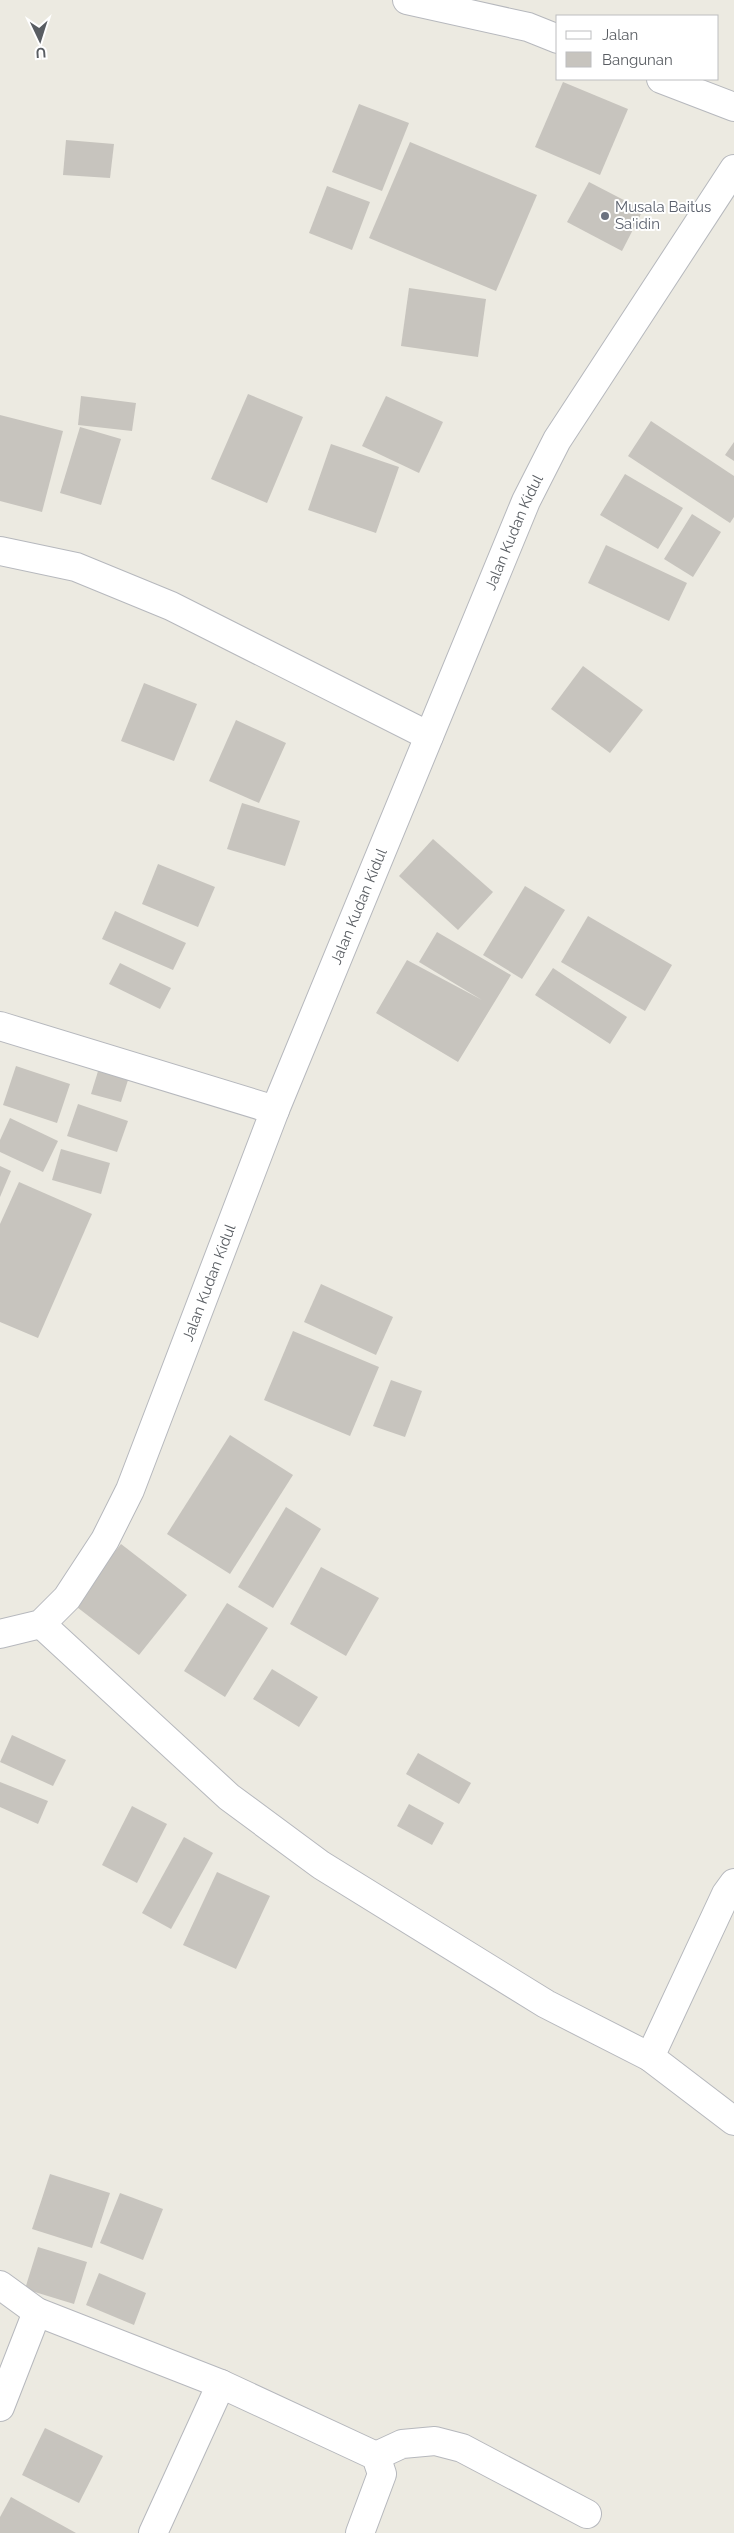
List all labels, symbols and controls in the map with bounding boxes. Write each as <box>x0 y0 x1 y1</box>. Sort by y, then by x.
north arrow <box>15 15 65 65</box>
legend <box>556 15 719 80</box>
text: Jalan <box>602 26 638 44</box>
text: U <box>35 45 47 61</box>
text: Bangunan <box>602 51 673 69</box>
place label: Musala Baitus Sa'idin <box>615 198 711 233</box>
marker: Musala Baitus Sa'idin <box>599 210 611 222</box>
street label: Jalan Kudan Kidul <box>481 471 547 593</box>
street label: Jalan Kudan Kidul <box>327 845 391 967</box>
street label: Jalan Kudan Kidul <box>179 1221 240 1344</box>

